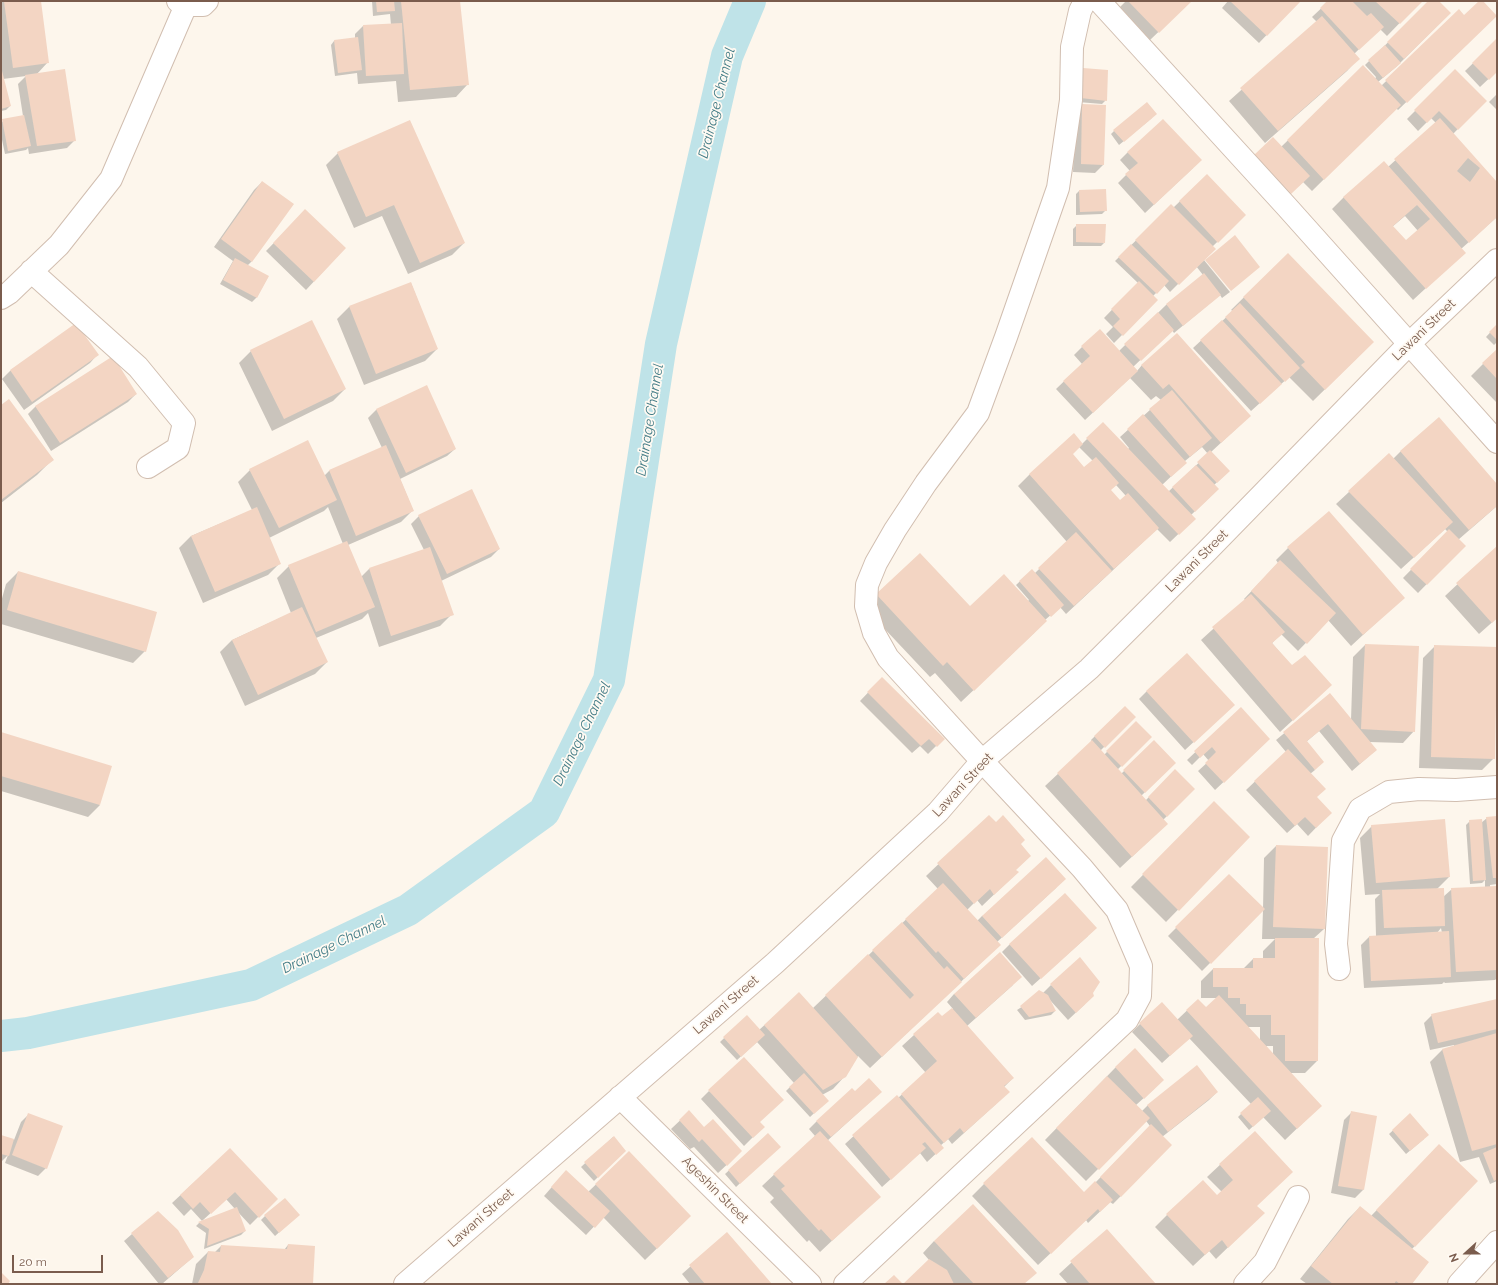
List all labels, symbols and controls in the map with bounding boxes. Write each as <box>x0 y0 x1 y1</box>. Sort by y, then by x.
water label: Drainage Channel <box>695 46 739 160</box>
street label: Lawani Street <box>1389 296 1459 364</box>
water label: Drainage Channel <box>633 363 667 477</box>
street label: Lawani Street <box>1163 527 1231 595</box>
water label: Drainage Channel <box>550 679 614 789</box>
street label: Lawani Street <box>929 750 997 820</box>
water label: Drainage Channel <box>279 913 389 977</box>
street label: Lawani Street <box>690 972 762 1038</box>
street label: Ageshin Street <box>678 1153 752 1227</box>
street label: Lawani Street <box>445 1185 517 1251</box>
north arrow <box>1446 1233 1486 1273</box>
scale bar <box>14 1247 105 1273</box>
text: N <box>1447 1251 1462 1264</box>
text: 20 m <box>19 1255 47 1269</box>

